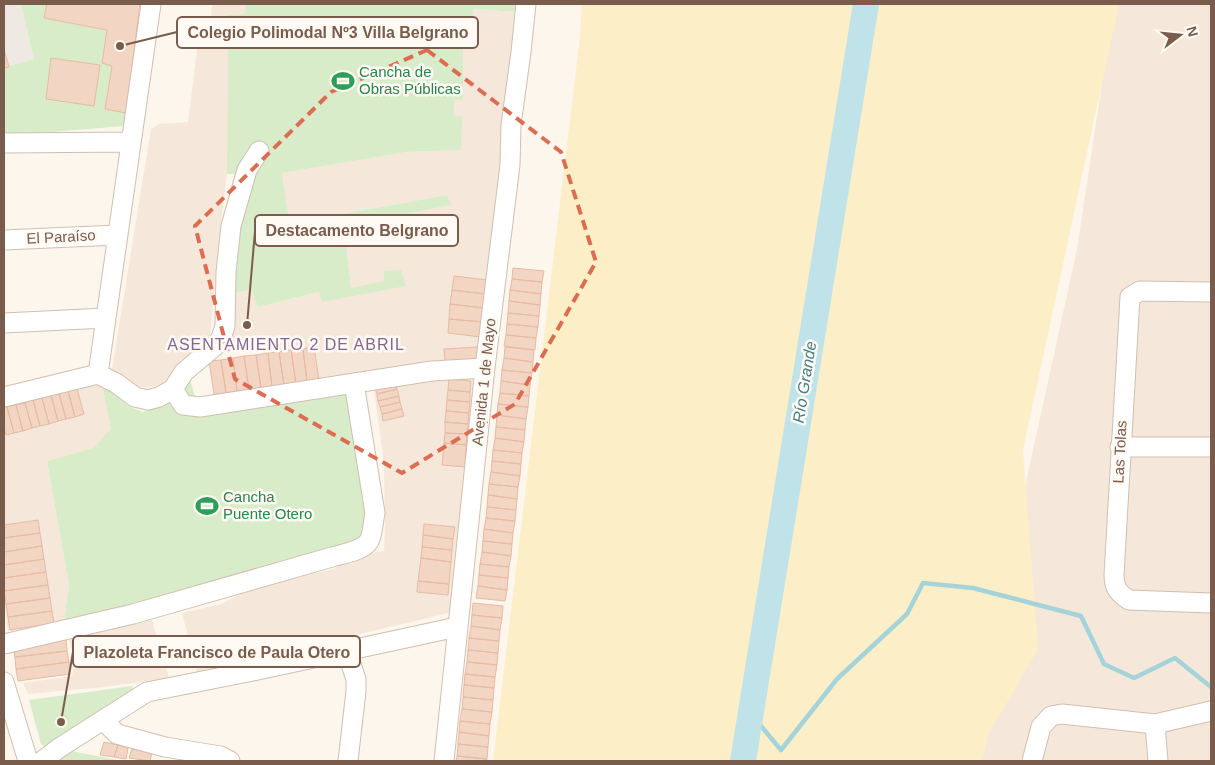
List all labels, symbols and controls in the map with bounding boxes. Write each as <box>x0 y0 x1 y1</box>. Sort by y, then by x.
north arrow <box>1155 10 1205 60</box>
callout: Colegio Polimodal Nº3 Villa Belgrano <box>177 17 478 48</box>
text: Colegio Polimodal Nº3 Villa Belgrano <box>187 24 469 41</box>
text: N <box>1183 24 1202 38</box>
place label: Cancha de Obras Públicas <box>359 63 461 97</box>
sports icon: Cancha de Obras Públicas <box>330 68 356 94</box>
callout: Destacamento Belgrano <box>255 215 458 246</box>
text: Destacamento Belgrano <box>265 222 449 239</box>
street label: El Paraíso <box>26 226 96 247</box>
street label: Avenida 1 de Mayo <box>468 317 499 447</box>
district label: ASENTAMIENTO 2 DE ABRIL <box>167 336 405 353</box>
water label: Río Grande <box>790 340 819 424</box>
street label: Las Tolas <box>1109 420 1130 484</box>
place label: Cancha Puente Otero <box>223 488 312 522</box>
sports icon: Cancha Puente Otero <box>194 493 220 519</box>
callout: Plazoleta Francisco de Paula Otero <box>73 636 360 667</box>
text: Plazoleta Francisco de Paula Otero <box>84 644 351 661</box>

